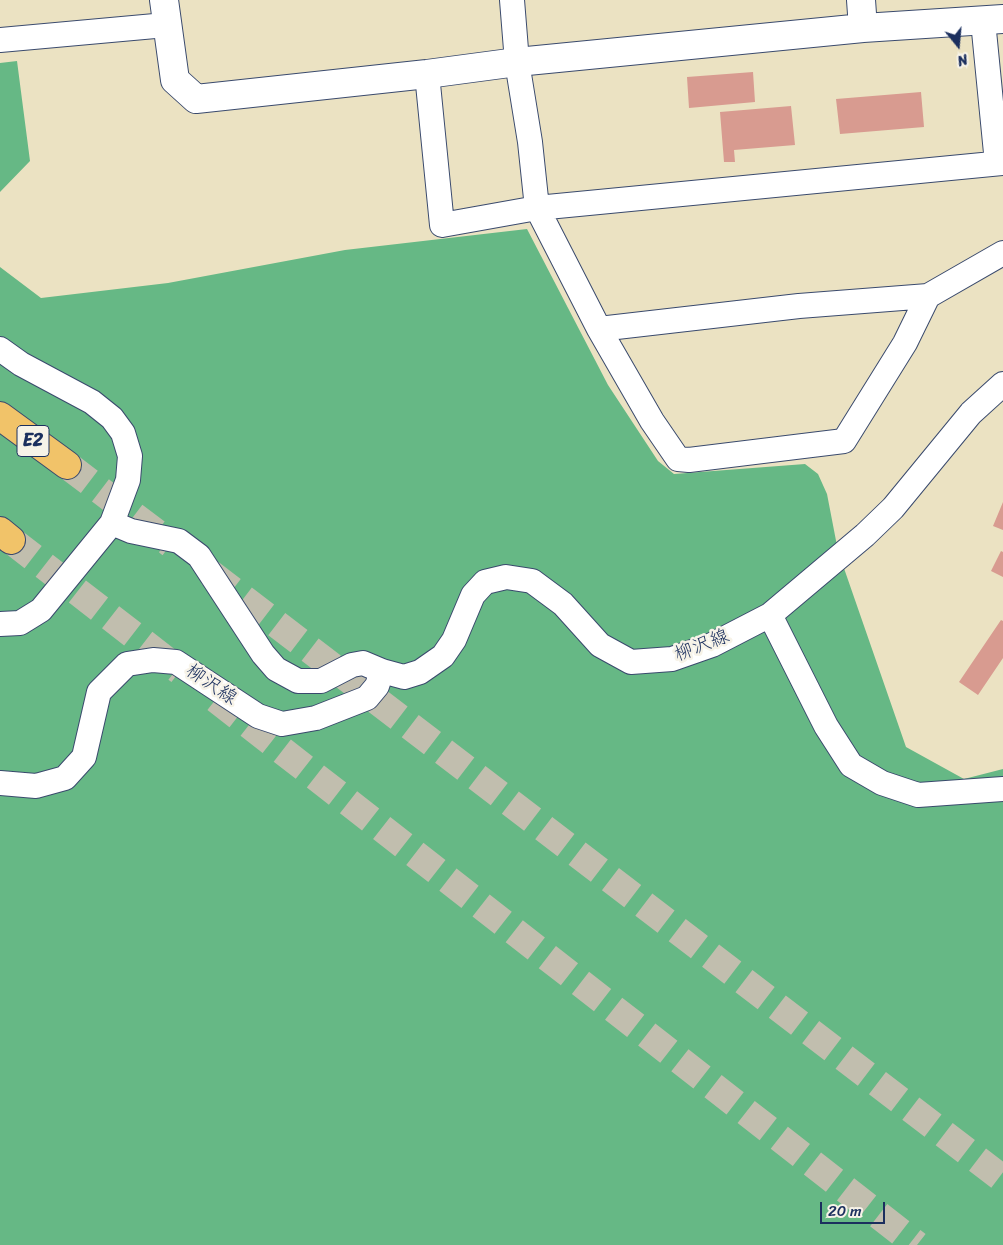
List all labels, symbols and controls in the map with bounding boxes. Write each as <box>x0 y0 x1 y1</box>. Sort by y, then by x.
north arrow <box>933 20 983 70</box>
text: N <box>954 46 971 73</box>
road number: E2 <box>17 426 49 456</box>
street label: 柳沢線 <box>671 625 733 667</box>
street label: 柳沢線 <box>181 660 241 710</box>
scale bar <box>823 1192 888 1224</box>
text: 20 m <box>828 1198 862 1224</box>

